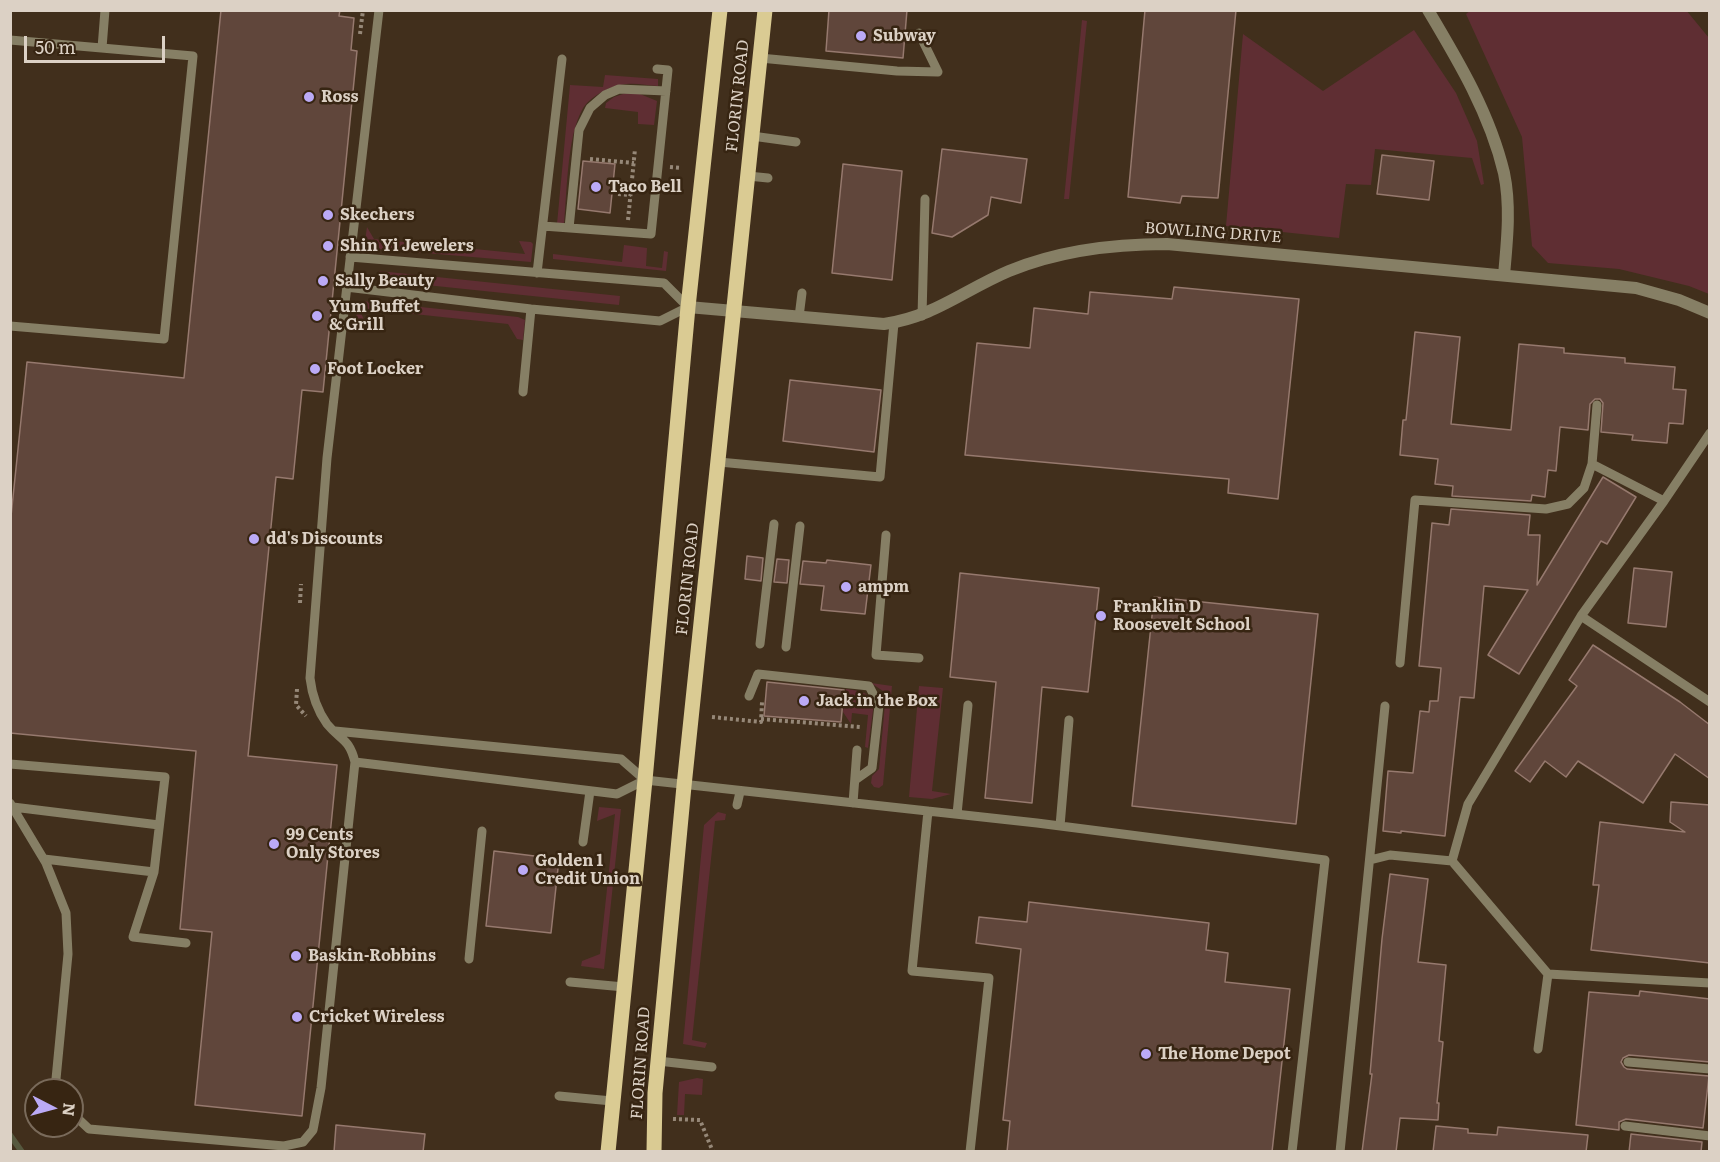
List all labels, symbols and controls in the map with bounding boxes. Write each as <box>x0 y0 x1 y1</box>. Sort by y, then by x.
scale bar <box>27 24 168 62</box>
place label: Subway <box>873 26 936 46</box>
marker: Subway <box>854 29 868 43</box>
text: 50 m <box>35 33 76 60</box>
street label: FLORIN ROAD <box>723 39 753 153</box>
place label: Ross <box>321 87 358 107</box>
marker: Ross <box>302 90 316 104</box>
place label: Taco Bell <box>608 177 682 197</box>
marker: Taco Bell <box>589 180 603 194</box>
place label: Skechers <box>340 205 415 225</box>
marker: Skechers <box>321 208 335 222</box>
street label: BOWLING DRIVE <box>1144 219 1282 247</box>
place label: Shin Yi Jewelers <box>340 236 474 256</box>
marker: Shin Yi Jewelers <box>321 239 335 253</box>
place label: Sally Beauty <box>335 271 434 291</box>
marker: Sally Beauty <box>316 274 330 288</box>
place label: Yum Buffet & Grill <box>329 297 420 335</box>
marker: Yum Buffet & Grill <box>310 309 324 323</box>
place label: Foot Locker <box>327 359 424 379</box>
marker: Foot Locker <box>308 362 322 376</box>
street label: FLORIN ROAD <box>673 522 703 636</box>
place label: dd's Discounts <box>266 529 383 549</box>
marker: dd's Discounts <box>247 532 261 546</box>
place label: ampm <box>858 577 909 597</box>
marker: ampm <box>839 580 853 594</box>
place label: Franklin D Roosevelt School <box>1113 597 1251 635</box>
marker: Franklin D Roosevelt School <box>1094 609 1108 623</box>
place label: Jack in the Box <box>816 691 937 711</box>
marker: Jack in the Box <box>797 694 811 708</box>
place label: 99 Cents Only Stores <box>286 825 380 863</box>
marker: 99 Cents Only Stores <box>267 837 281 851</box>
place label: Golden 1 Credit Union <box>535 851 640 889</box>
marker: Golden 1 Credit Union <box>516 863 530 877</box>
place label: Baskin-Robbins <box>308 946 436 966</box>
marker: Baskin-Robbins <box>289 949 303 963</box>
street label: FLORIN ROAD <box>627 1006 655 1120</box>
place label: Cricket Wireless <box>309 1007 444 1027</box>
marker: Cricket Wireless <box>290 1010 304 1024</box>
place label: The Home Depot <box>1158 1044 1291 1064</box>
marker: The Home Depot <box>1139 1047 1153 1061</box>
north arrow <box>24 1078 84 1138</box>
text: N <box>57 1102 83 1118</box>

